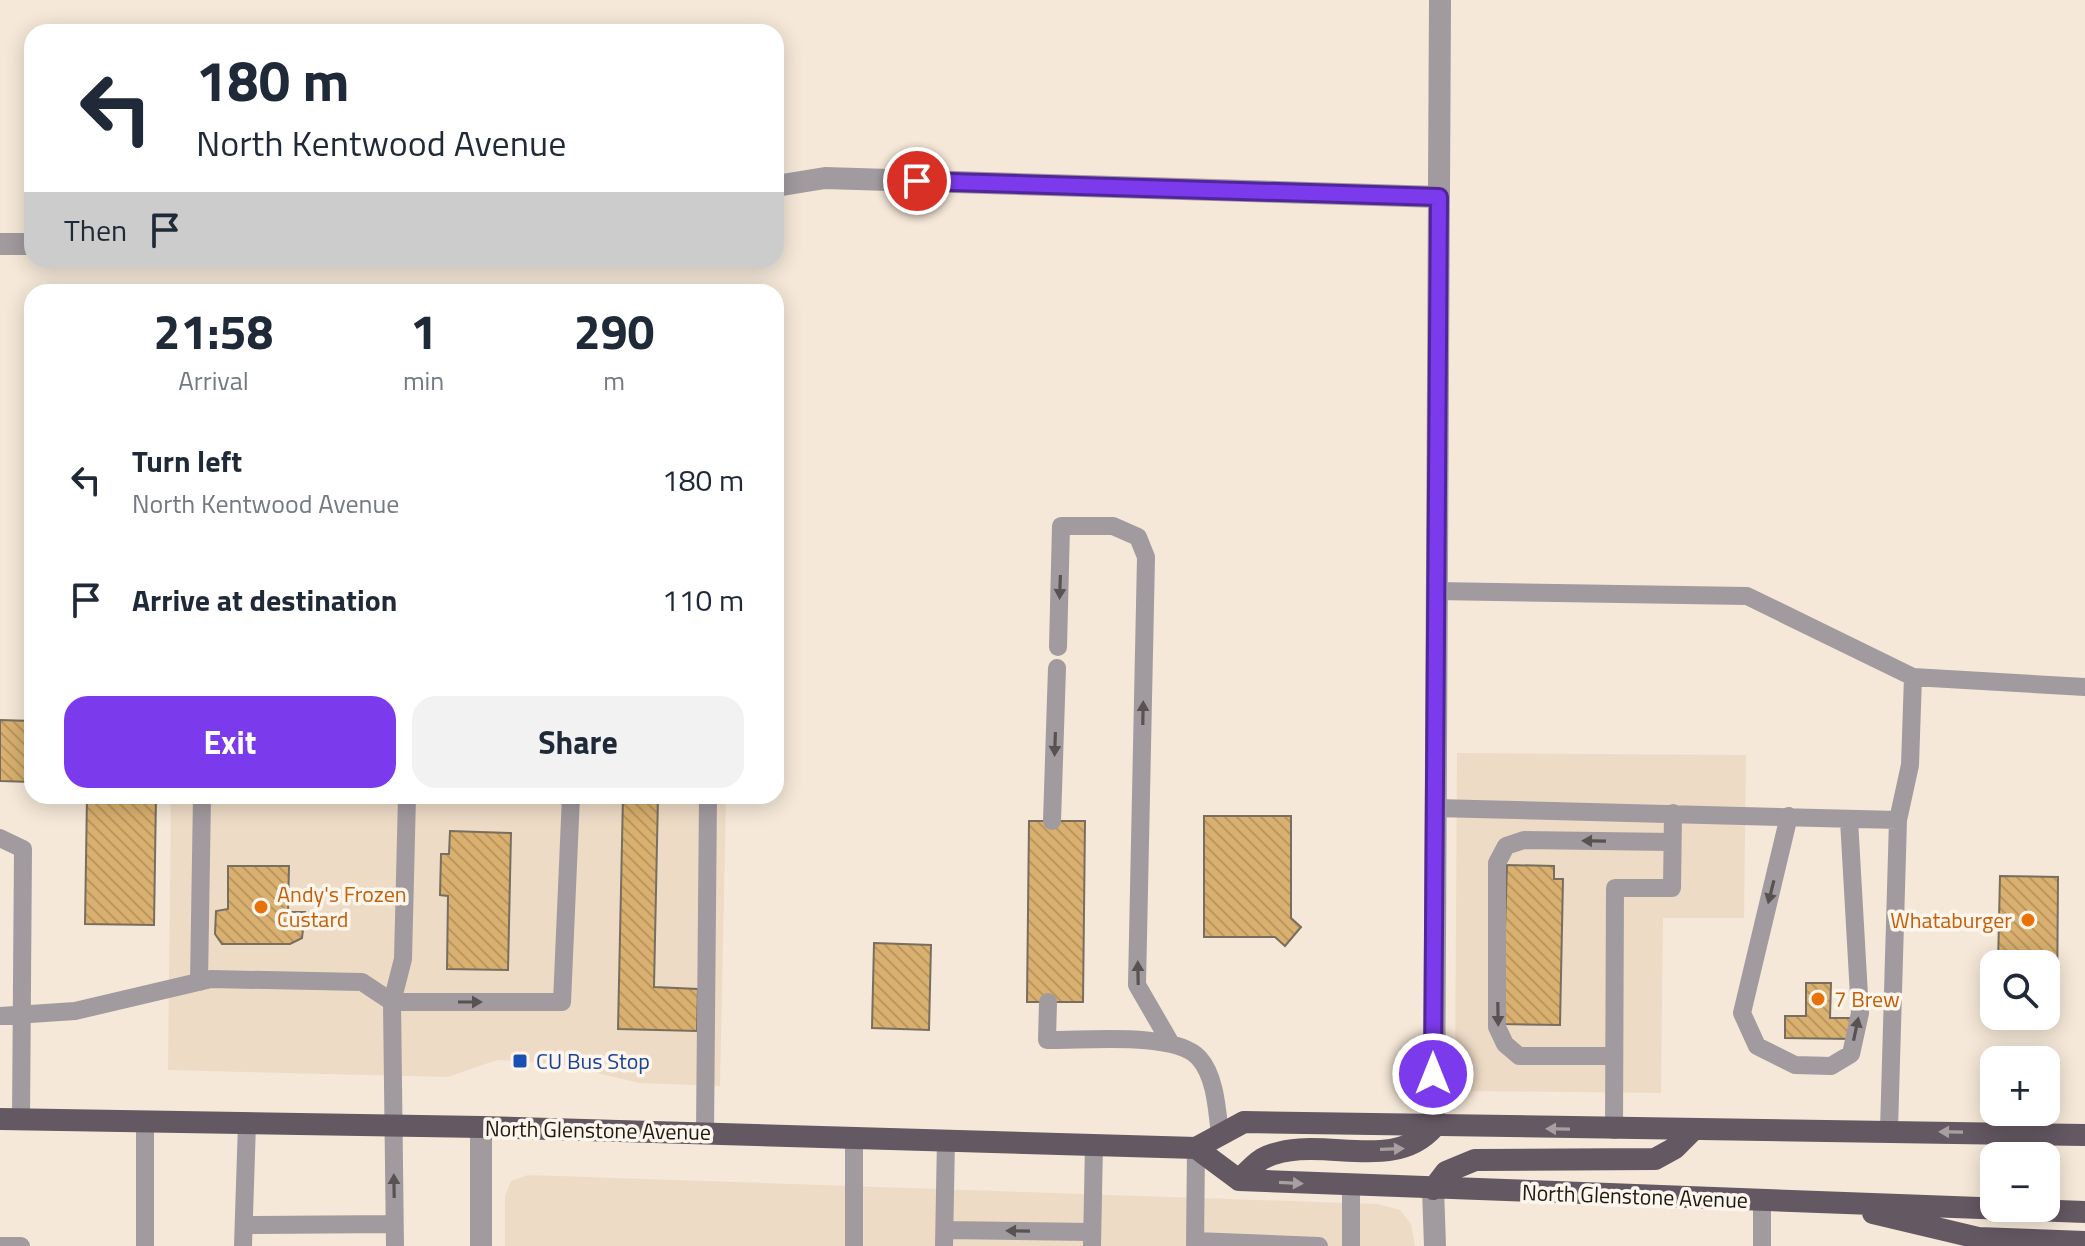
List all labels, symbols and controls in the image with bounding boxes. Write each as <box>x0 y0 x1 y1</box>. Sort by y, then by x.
text: 180 m <box>196 38 349 123</box>
icon: left <box>64 56 168 160</box>
text: North Kentwood Avenue <box>196 115 566 170</box>
pin <box>883 147 951 215</box>
icon: arrive <box>895 159 939 203</box>
text: Then <box>64 207 127 253</box>
icon: arrive <box>143 208 187 252</box>
text: 21:58 <box>154 295 273 368</box>
text: 1 <box>410 295 437 368</box>
text: 290 <box>574 295 654 368</box>
text: Arrival <box>178 361 249 400</box>
text: min <box>403 361 444 400</box>
text: m <box>603 361 625 400</box>
text: Turn left <box>132 438 242 484</box>
text: 180 m <box>662 457 744 503</box>
icon: left <box>64 458 108 502</box>
text: North Kentwood Avenue <box>132 484 399 523</box>
one-way arrow <box>1053 575 1066 600</box>
text: Arrive at destination <box>132 577 397 623</box>
text: 110 m <box>662 577 744 623</box>
icon: arrive <box>64 578 108 622</box>
button: Exit <box>64 696 396 788</box>
button: Share <box>412 696 744 788</box>
one-way arrow <box>1136 700 1149 725</box>
one-way arrow <box>1048 732 1061 757</box>
one-way arrow <box>1581 835 1606 847</box>
place label: Andy's Frozen Custard <box>277 877 407 936</box>
one-way arrow <box>1764 880 1777 905</box>
marker: Andy's Frozen Custard <box>252 898 270 916</box>
place label: Whataburger <box>1890 903 2012 937</box>
marker: Whataburger <box>2019 911 2037 929</box>
map controls <box>1980 950 2060 1222</box>
button: search <box>1980 950 2060 1030</box>
one-way arrow <box>1132 959 1144 985</box>
place label: 7 Brew <box>1834 982 1900 1016</box>
marker: 7 Brew <box>1809 990 1827 1008</box>
one-way arrow <box>458 996 483 1008</box>
one-way arrow <box>1491 1002 1504 1027</box>
one-way arrow <box>1851 1017 1863 1042</box>
position arrow <box>1391 1032 1475 1116</box>
place label: CU Bus Stop <box>536 1044 650 1078</box>
button: + <box>1980 1046 2060 1126</box>
marker: CU Bus Stop <box>511 1052 529 1070</box>
street label: North Glenstone Avenue <box>485 1111 711 1149</box>
one-way arrow <box>1545 1123 1570 1135</box>
one-way arrow <box>1938 1126 1963 1138</box>
button: − <box>1980 1142 2060 1222</box>
one-way arrow <box>1380 1143 1405 1156</box>
one-way arrow <box>388 1173 400 1198</box>
street label: North Glenstone Avenue <box>1521 1175 1749 1217</box>
one-way arrow <box>1279 1176 1305 1189</box>
one-way arrow <box>1005 1225 1030 1238</box>

